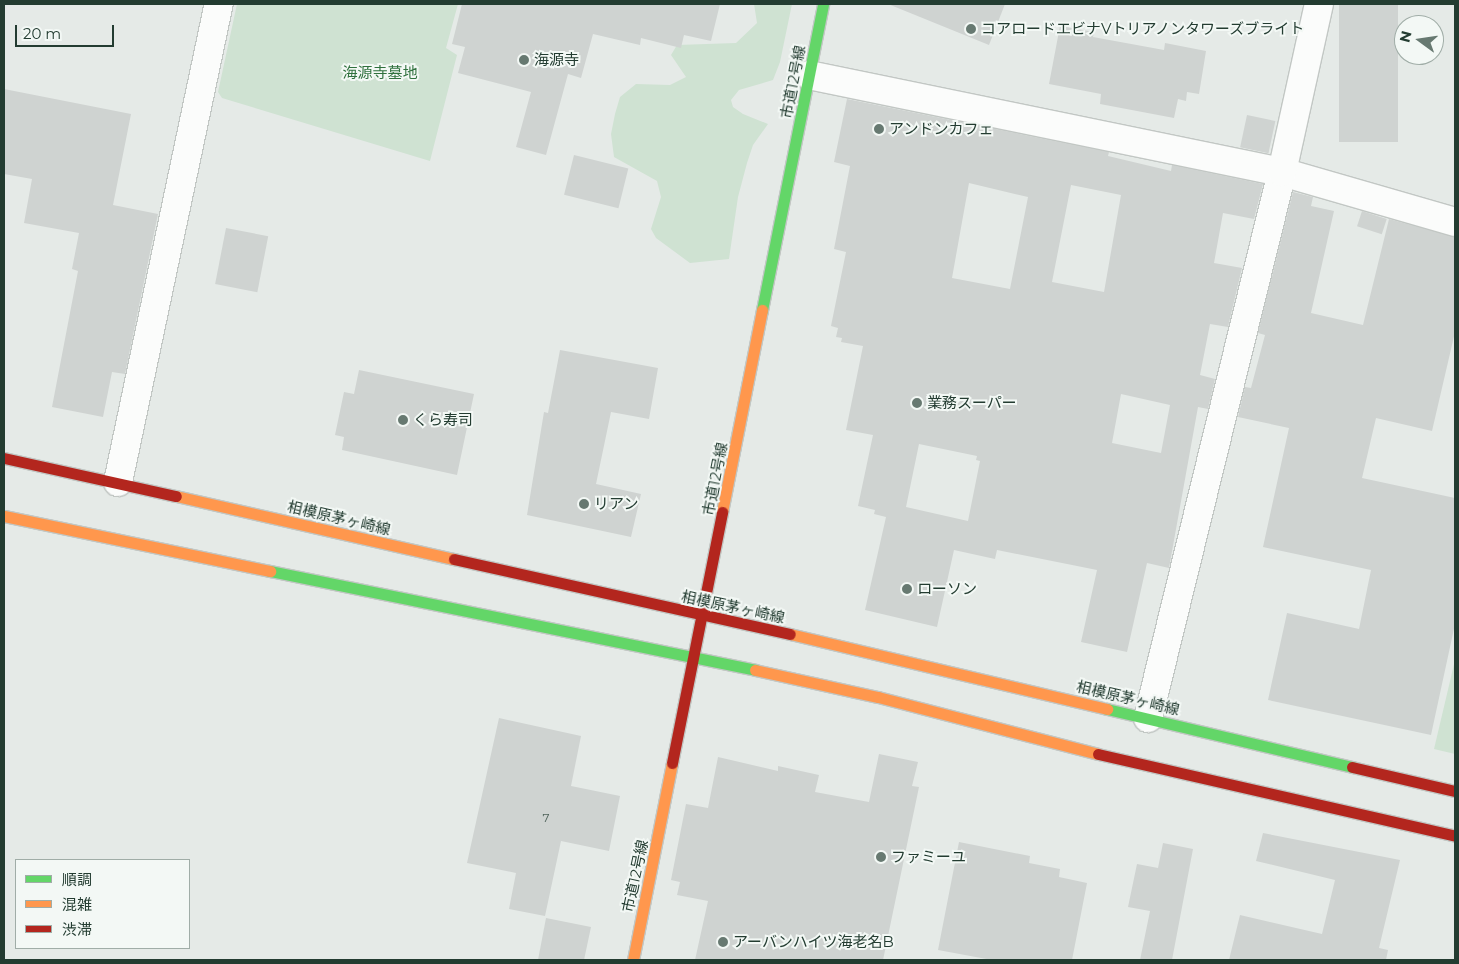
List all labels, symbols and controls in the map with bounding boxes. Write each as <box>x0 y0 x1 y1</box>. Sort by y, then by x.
scale bar <box>18 15 116 47</box>
north arrow <box>1394 15 1444 65</box>
place label: コアロードエビナVトリアノンタワーズブライト <box>981 20 1306 38</box>
marker: コアロードエビナVトリアノンタワーズブライト <box>965 23 977 35</box>
text: 20 m <box>23 24 61 43</box>
text: N <box>1395 29 1416 44</box>
street label: 市道12号線 <box>777 44 809 120</box>
place label: 海源寺 <box>534 51 579 69</box>
marker: 海源寺 <box>518 54 530 66</box>
park label: 海源寺墓地 <box>343 64 417 82</box>
place label: アンドンカフェ <box>889 120 994 138</box>
marker: アンドンカフェ <box>873 123 885 135</box>
place label: 業務スーパー <box>927 394 1017 412</box>
marker: 業務スーパー <box>911 397 923 409</box>
place label: くら寿司 <box>413 411 473 429</box>
marker: くら寿司 <box>397 414 409 426</box>
street label: 市道12号線 <box>699 441 731 517</box>
place label: リアン <box>594 495 639 513</box>
street label: 相模原茅ヶ崎線 <box>286 497 392 539</box>
marker: リアン <box>578 498 590 510</box>
place label: ローソン <box>917 580 977 598</box>
marker: ローソン <box>901 583 913 595</box>
street label: 相模原茅ヶ崎線 <box>680 587 786 627</box>
street label: 相模原茅ヶ崎線 <box>1075 677 1181 719</box>
house number: 7 <box>542 811 550 825</box>
street label: 市道12号線 <box>619 838 651 914</box>
place label: ファミーユ <box>891 848 966 866</box>
marker: ファミーユ <box>875 851 887 863</box>
legend <box>15 859 190 949</box>
text: 順調 <box>62 870 92 889</box>
text: 混雑 <box>62 895 92 914</box>
text: 渋滞 <box>62 920 92 939</box>
place label: アーバンハイツ海老名B <box>733 933 893 951</box>
marker: アーバンハイツ海老名B <box>717 936 729 948</box>

